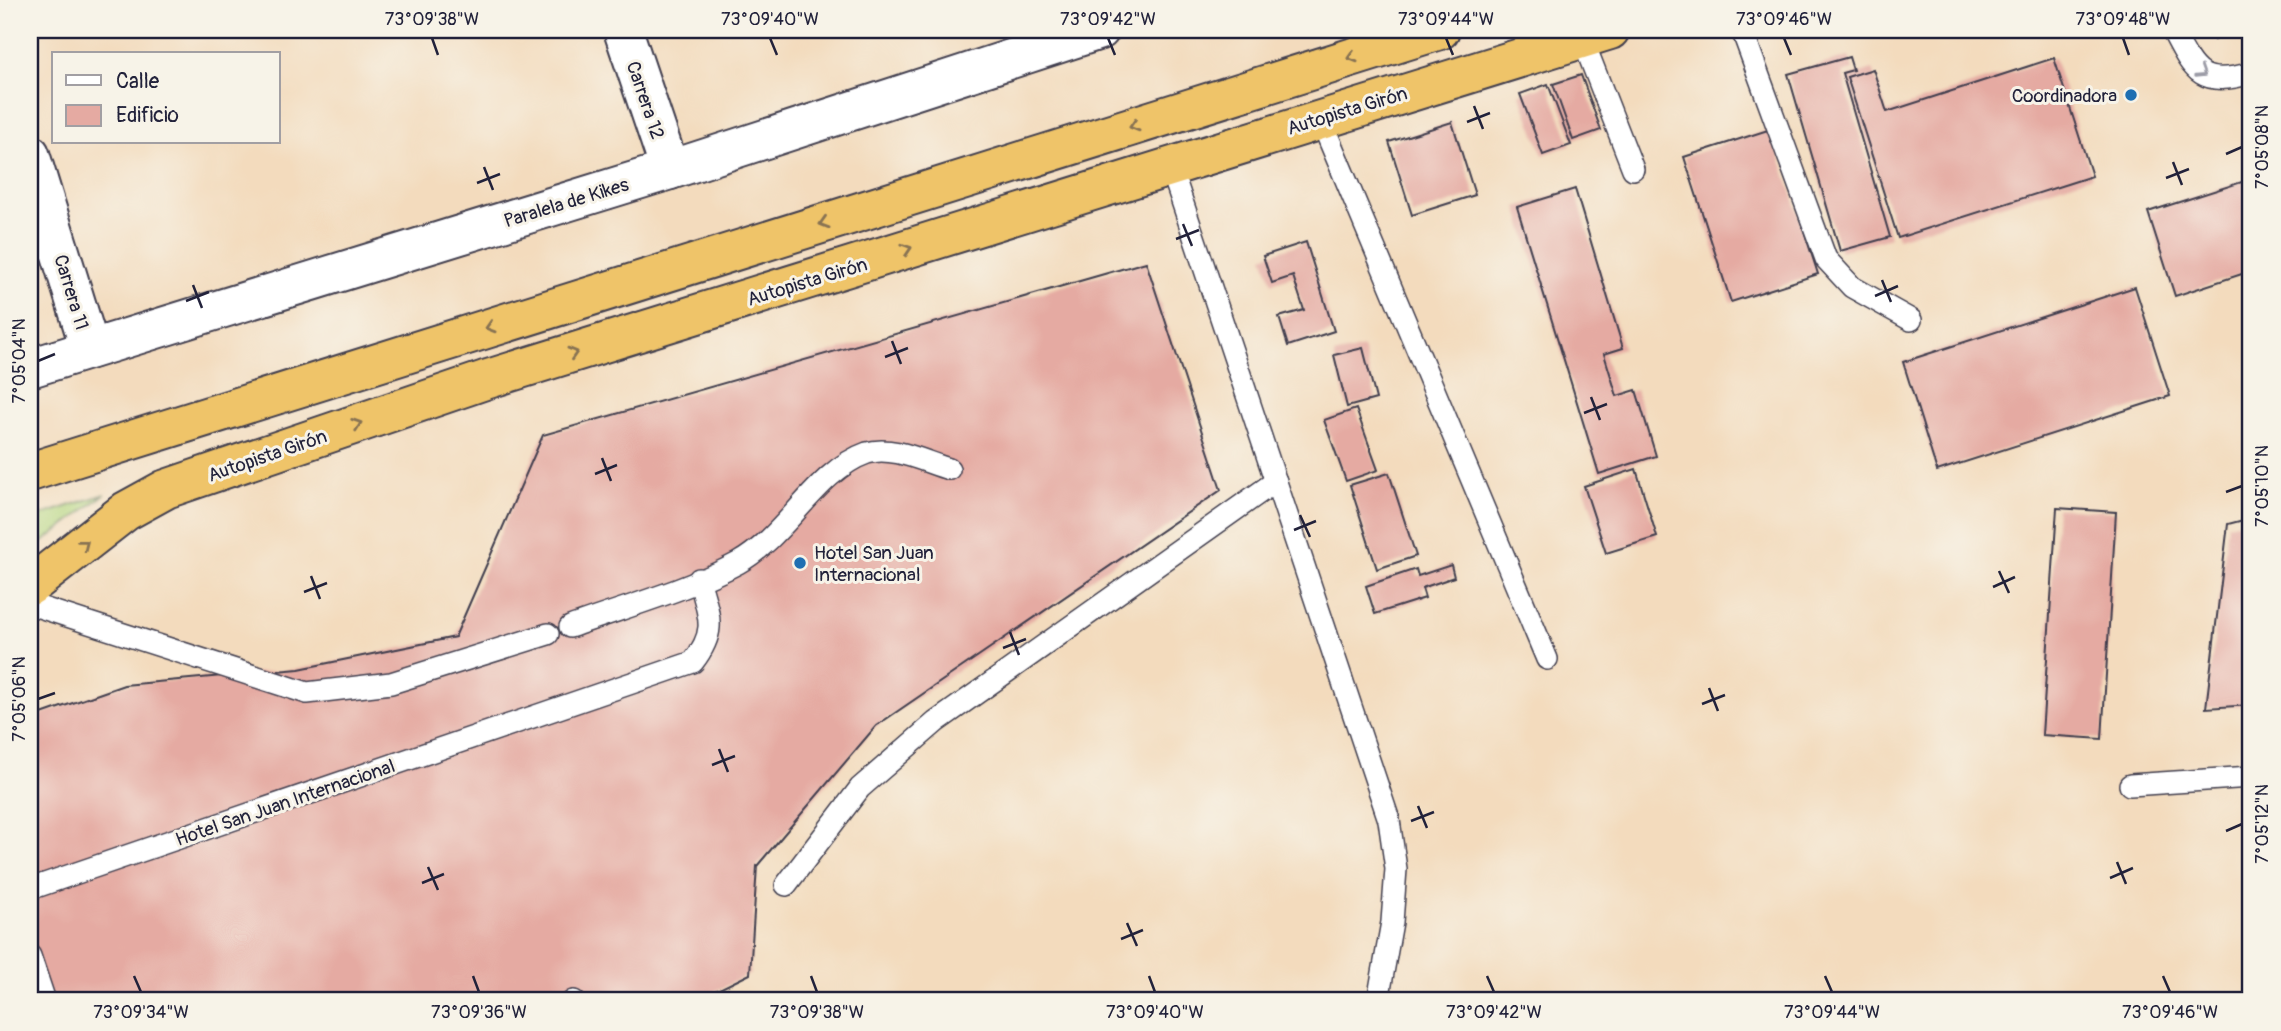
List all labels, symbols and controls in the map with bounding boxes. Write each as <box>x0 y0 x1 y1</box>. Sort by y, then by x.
text: 73°09'38"W <box>385 8 479 31</box>
text: 73°09'40"W <box>721 8 819 31</box>
text: 73°09'42"W <box>1060 8 1156 31</box>
text: 73°09'44"W <box>1398 8 1494 31</box>
text: 73°09'46"W <box>1736 8 1832 31</box>
text: 73°09'48"W <box>2076 8 2170 31</box>
one-way arrow <box>1346 49 1358 64</box>
legend <box>52 52 280 144</box>
street label: Carrera 12 <box>621 58 670 142</box>
one-way arrow <box>2193 64 2206 77</box>
text: Calle <box>116 68 160 95</box>
street label: Autopista Girón <box>1284 81 1410 141</box>
place label: Coordinadora <box>2012 84 2117 108</box>
marker: Coordinadora <box>2123 87 2139 103</box>
text: Edificio <box>116 102 179 129</box>
text: 7°05'08"N <box>2251 105 2274 189</box>
one-way arrow <box>1129 117 1141 132</box>
street label: Paralela de Kikes <box>501 172 632 233</box>
one-way arrow <box>818 215 831 229</box>
one-way arrow <box>900 243 913 257</box>
street label: Carrera 11 <box>48 252 94 333</box>
street label: Autopista Girón <box>744 252 870 312</box>
text: 7°05'04"N <box>8 318 31 404</box>
one-way arrow <box>484 319 496 334</box>
one-way arrow <box>567 347 579 362</box>
one-way arrow <box>350 418 362 432</box>
street label: Autopista Girón <box>205 424 330 488</box>
text: 7°05'10"N <box>2251 445 2274 527</box>
one-way arrow <box>76 540 88 553</box>
place label: Hotel San Juan Internacional <box>814 541 934 587</box>
marker: Hotel San Juan Internacional <box>792 555 808 571</box>
text: 7°05'06"N <box>8 656 31 742</box>
street label: Hotel San Juan Internacional <box>172 754 398 852</box>
text: 7°05'12"N <box>2251 784 2274 864</box>
text: 73°09'34"W <box>93 1001 189 1024</box>
text: 73°09'36"W <box>431 1001 527 1024</box>
text: 73°09'38"W <box>770 1001 864 1024</box>
text: 73°09'40"W <box>1106 1001 1204 1024</box>
text: 73°09'42"W <box>1446 1001 1542 1024</box>
text: 73°09'44"W <box>1784 1001 1880 1024</box>
text: 73°09'46"W <box>2122 1001 2218 1024</box>

